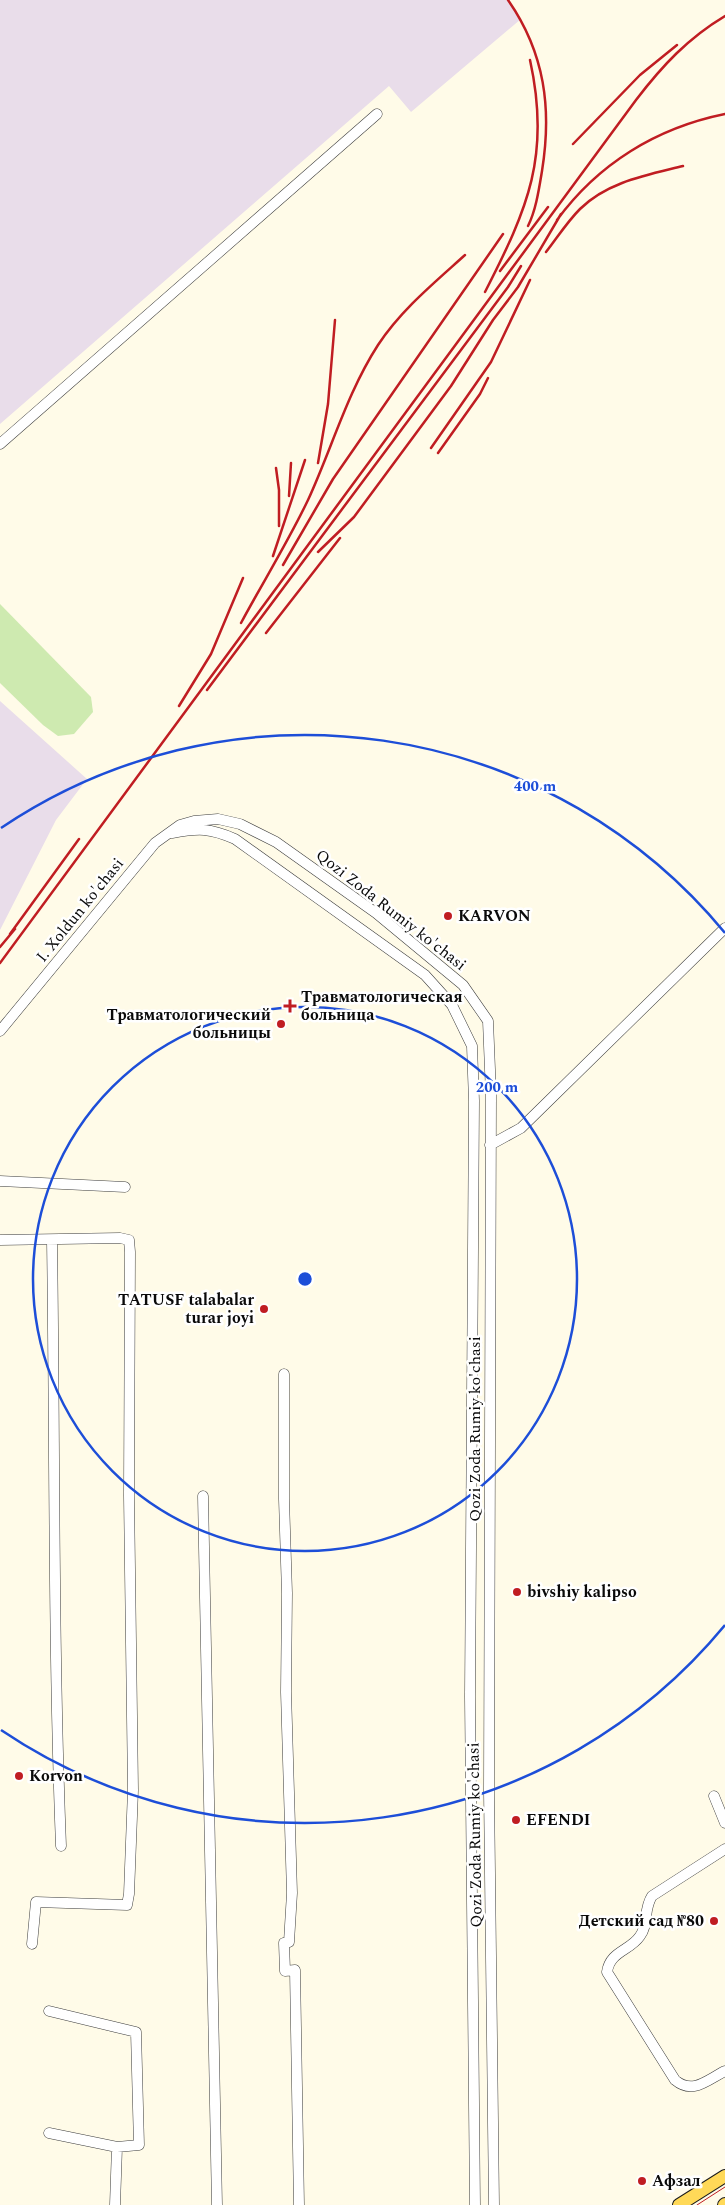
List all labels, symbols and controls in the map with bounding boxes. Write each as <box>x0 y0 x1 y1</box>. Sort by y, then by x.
text: 400 m <box>514 775 557 798</box>
street label: Qozi Zoda Rumiy ko'chasi <box>311 843 471 977</box>
street label: I. Xoldun ko'chasi <box>30 853 130 967</box>
place label: KARVON <box>458 904 531 928</box>
marker: KARVON <box>442 910 454 922</box>
place label: Травматологическая больница <box>301 985 463 1027</box>
marker: Травматологическая больница <box>283 999 297 1013</box>
place label: Травматологический больницы <box>106 1003 271 1045</box>
marker: Травматологический больницы <box>275 1018 287 1030</box>
text: 200 m <box>476 1076 519 1099</box>
centre of rings <box>296 1270 314 1288</box>
place label: TATUSF talabalar turar joyi <box>118 1288 254 1330</box>
marker: TATUSF talabalar turar joyi <box>258 1303 270 1315</box>
street label: Qozi Zoda Rumiy ko'chasi <box>463 1336 487 1522</box>
place label: bivshiy kalipso <box>527 1580 637 1604</box>
marker: bivshiy kalipso <box>511 1586 523 1598</box>
street label: Qozi Zoda Rumiy ko'chasi <box>461 1742 489 1928</box>
place label: Korvon <box>29 1764 83 1788</box>
marker: Korvon <box>13 1770 25 1782</box>
place label: EFENDI <box>526 1808 590 1832</box>
marker: EFENDI <box>510 1814 522 1826</box>
place label: Детский сад №80 <box>579 1909 704 1933</box>
marker: Детский сад №80 <box>708 1915 720 1927</box>
place label: Афзал <box>652 2169 701 2193</box>
marker: Афзал <box>636 2175 648 2187</box>

